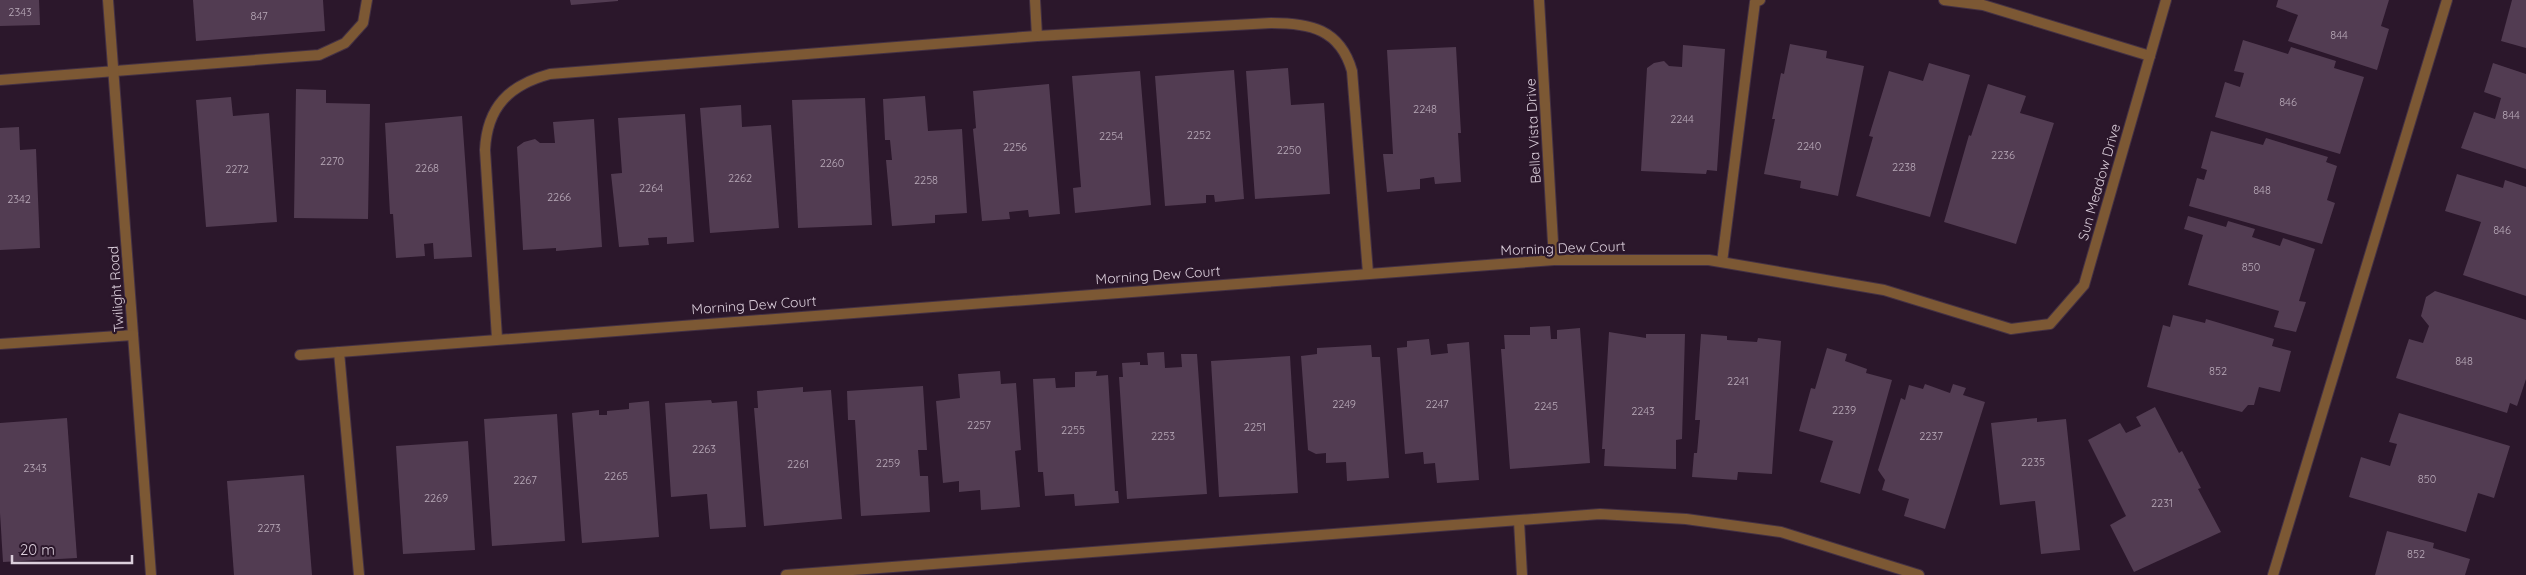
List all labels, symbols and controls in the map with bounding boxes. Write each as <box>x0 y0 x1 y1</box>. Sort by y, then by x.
house number: 2343 <box>8 5 32 19</box>
house number: 847 <box>250 9 268 23</box>
house number: 844 <box>2330 28 2348 42</box>
street label: Bella Vista Drive <box>1521 78 1545 184</box>
house number: 846 <box>2279 95 2297 109</box>
house number: 2248 <box>1413 102 1437 116</box>
house number: 844 <box>2502 108 2520 122</box>
house number: 2244 <box>1670 112 1694 126</box>
street label: Sun Meadow Drive <box>2074 121 2124 243</box>
house number: 2252 <box>1187 128 1211 142</box>
house number: 2254 <box>1099 129 1123 143</box>
house number: 2240 <box>1797 139 1821 153</box>
house number: 2256 <box>1003 140 1027 154</box>
house number: 2250 <box>1277 143 1301 157</box>
house number: 2236 <box>1991 148 2015 162</box>
house number: 2270 <box>320 154 344 168</box>
house number: 2260 <box>820 156 844 170</box>
house number: 2238 <box>1892 160 1916 174</box>
house number: 2268 <box>415 161 439 175</box>
house number: 2272 <box>225 162 249 176</box>
house number: 2262 <box>728 171 752 185</box>
house number: 2258 <box>914 173 938 187</box>
house number: 2264 <box>639 181 663 195</box>
house number: 848 <box>2253 183 2271 197</box>
house number: 2266 <box>547 190 571 204</box>
house number: 2342 <box>7 192 31 206</box>
house number: 846 <box>2493 223 2511 237</box>
street label: Morning Dew Court <box>1500 237 1626 259</box>
street label: Twilight Road <box>104 245 128 333</box>
house number: 850 <box>2242 260 2260 274</box>
street label: Morning Dew Court <box>1095 262 1221 288</box>
street label: Morning Dew Court <box>691 292 817 318</box>
house number: 848 <box>2455 354 2473 368</box>
house number: 852 <box>2209 364 2227 378</box>
house number: 2241 <box>1727 374 1749 388</box>
house number: 2249 <box>1332 397 1356 411</box>
house number: 2247 <box>1425 397 1449 411</box>
house number: 2245 <box>1534 399 1558 413</box>
house number: 2239 <box>1832 403 1856 417</box>
house number: 2243 <box>1631 404 1655 418</box>
house number: 2257 <box>967 418 991 432</box>
house number: 2251 <box>1244 420 1266 434</box>
house number: 2255 <box>1061 423 1085 437</box>
house number: 2253 <box>1151 429 1175 443</box>
house number: 2237 <box>1919 429 1943 443</box>
house number: 2263 <box>692 442 716 456</box>
house number: 2235 <box>2021 455 2045 469</box>
house number: 2259 <box>876 456 900 470</box>
house number: 2261 <box>787 457 809 471</box>
house number: 2343 <box>23 461 47 475</box>
house number: 2265 <box>604 469 628 483</box>
house number: 850 <box>2418 472 2436 486</box>
house number: 2267 <box>513 473 537 487</box>
house number: 2269 <box>424 491 448 505</box>
house number: 2231 <box>2151 496 2173 510</box>
house number: 2273 <box>257 521 281 535</box>
scale bar <box>12 532 132 564</box>
text: 20 m <box>20 540 55 559</box>
house number: 852 <box>2407 547 2425 561</box>

